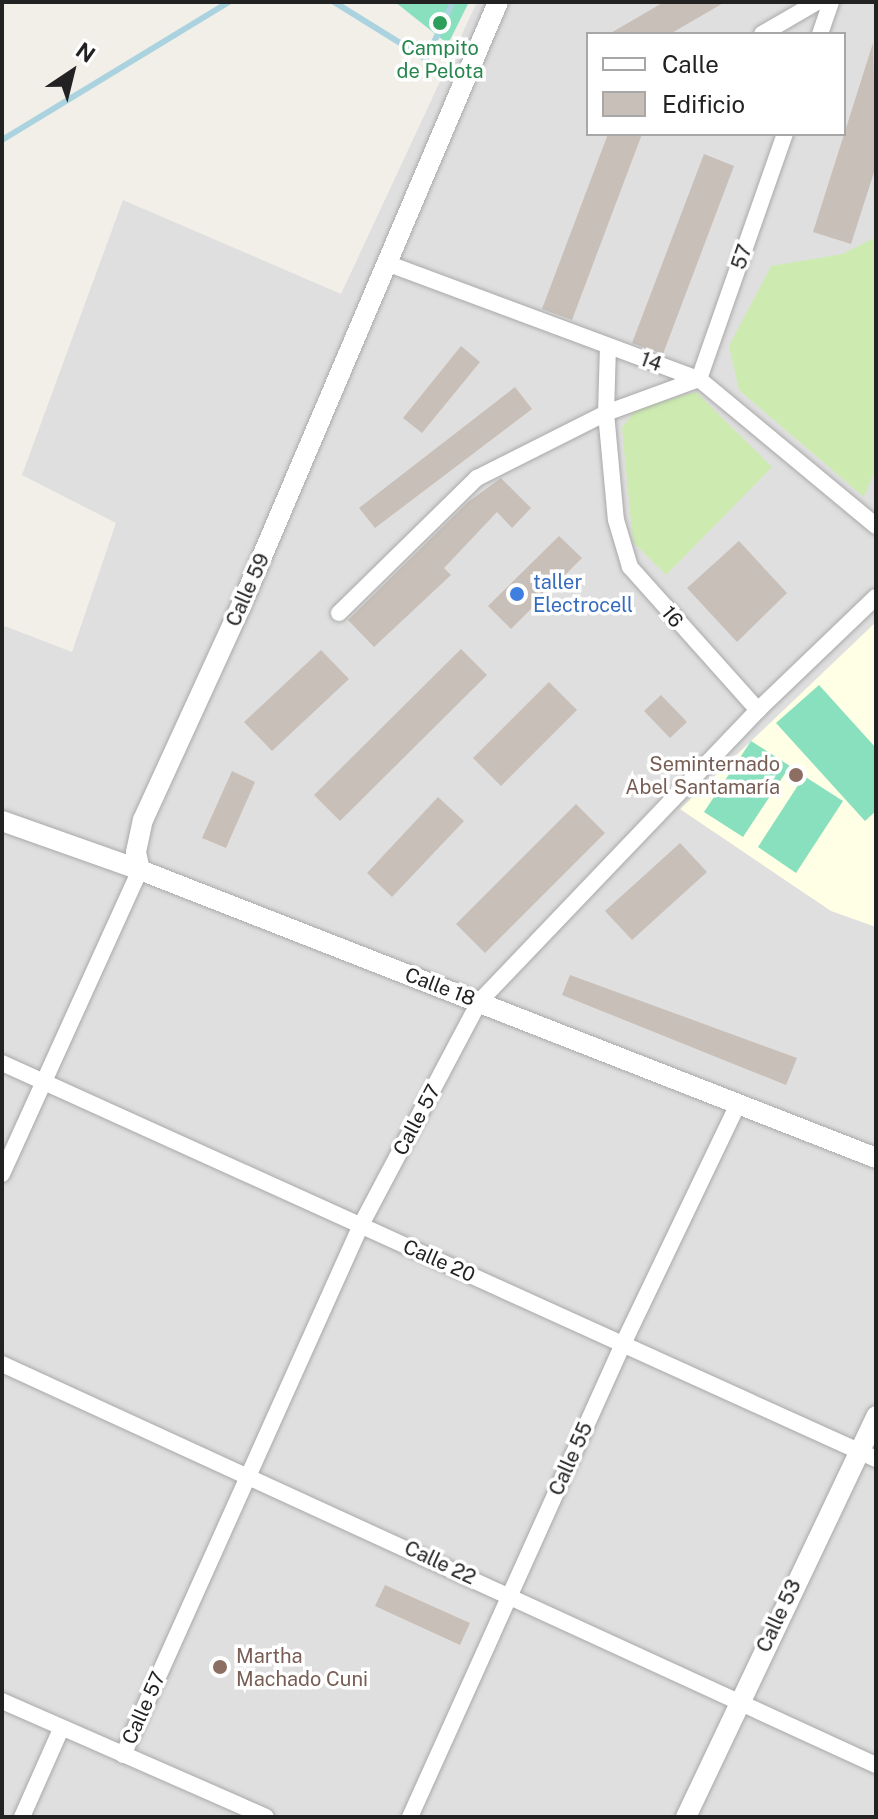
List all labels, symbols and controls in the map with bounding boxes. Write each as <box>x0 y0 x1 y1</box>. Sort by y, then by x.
marker: Campito de Pelota <box>431 14 449 32</box>
north arrow <box>32 32 112 112</box>
legend <box>586 32 846 136</box>
place label: Campito de Pelota <box>396 36 484 83</box>
text: N <box>71 37 100 68</box>
text: Calle <box>662 50 719 78</box>
text: Edificio <box>662 90 745 118</box>
street label: 57 <box>727 241 757 273</box>
street label: 14 <box>637 347 665 377</box>
street label: Calle 59 <box>221 550 275 630</box>
place label: taller Electrocell <box>533 570 633 617</box>
marker: taller Electrocell <box>508 585 526 603</box>
street label: 16 <box>656 601 688 633</box>
place label: Seminternado Abel Santamaría <box>625 752 780 799</box>
marker: Seminternado Abel Santamaría <box>787 766 805 784</box>
street label: Calle 18 <box>401 963 479 1011</box>
street label: Calle 57 <box>388 1080 446 1160</box>
street label: Calle 20 <box>399 1235 479 1287</box>
street label: Calle 55 <box>544 1419 598 1499</box>
street label: Calle 22 <box>400 1536 480 1590</box>
street label: Calle 53 <box>752 1576 806 1656</box>
place label: Martha Machado Cuni <box>236 1644 368 1691</box>
marker: Martha Machado Cuni <box>211 1658 229 1676</box>
street label: Calle 57 <box>117 1668 171 1748</box>

